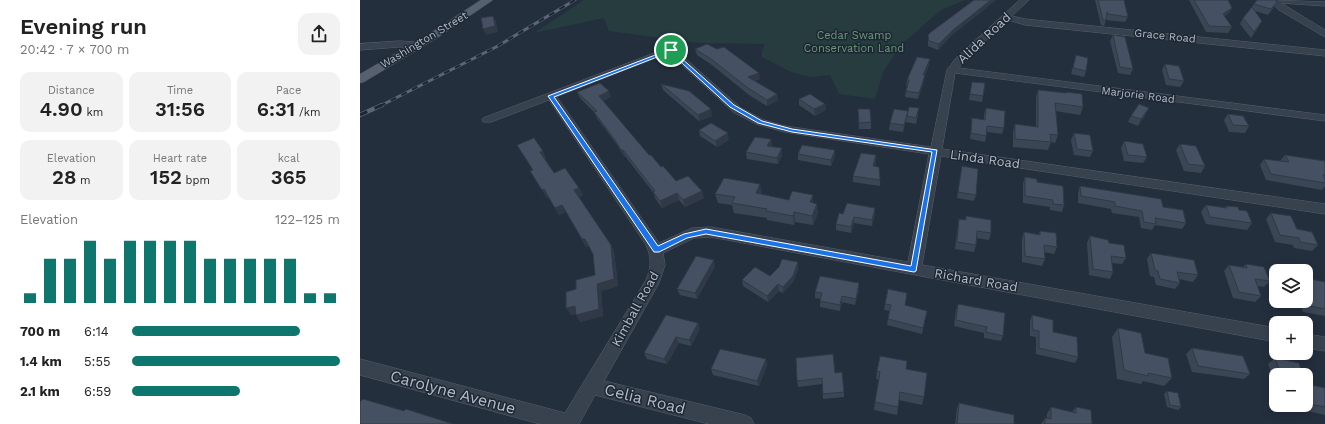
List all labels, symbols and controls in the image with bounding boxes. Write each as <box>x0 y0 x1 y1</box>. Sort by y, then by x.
street label: Washington Street <box>378 9 470 71</box>
street label: Alida Road <box>954 10 1014 66</box>
button: share <box>298 13 340 55</box>
text: Evening run <box>20 14 147 39</box>
street label: Grace Road <box>1134 26 1196 46</box>
park label: Cedar Swamp Conservation Land <box>804 29 904 55</box>
pin <box>654 33 688 67</box>
icon: arrive <box>660 39 682 61</box>
text: 20:42 · 7 × 700 m <box>20 42 129 57</box>
text: Distance <box>48 84 95 97</box>
text: Time <box>167 84 193 97</box>
text: Pace <box>276 84 301 97</box>
street label: Marjorie Road <box>1101 84 1175 106</box>
text: 4.90 <box>39 97 83 121</box>
text: 31:56 <box>155 97 205 121</box>
text: 6:31 <box>257 97 295 121</box>
text: km <box>83 106 103 119</box>
text: /km <box>295 106 320 119</box>
street label: Linda Road <box>949 147 1021 171</box>
text: Elevation <box>47 152 96 165</box>
text: Heart rate <box>153 152 207 165</box>
text: kcal <box>278 152 300 165</box>
text: 28 <box>52 165 76 189</box>
text: 152 <box>150 165 182 189</box>
text: 365 <box>271 165 307 189</box>
text: m <box>76 174 91 187</box>
text: bpm <box>182 174 210 187</box>
text: Elevation <box>20 212 78 227</box>
text: 122–125 m <box>275 212 340 227</box>
map controls <box>1269 264 1313 412</box>
button: layers <box>1269 264 1313 308</box>
street label: Richard Road <box>933 265 1019 295</box>
street label: Kimball Road <box>608 269 662 349</box>
button: + <box>1269 316 1313 360</box>
text: 700 m <box>20 324 60 339</box>
text: 6:14 <box>84 324 109 339</box>
text: 1.4 km <box>20 354 62 369</box>
text: 5:55 <box>84 354 111 369</box>
street label: Carolyne Avenue <box>388 366 518 418</box>
button: − <box>1269 368 1313 412</box>
street label: Celia Road <box>603 380 687 418</box>
text: 2.1 km <box>20 384 60 399</box>
text: 6:59 <box>84 384 111 399</box>

